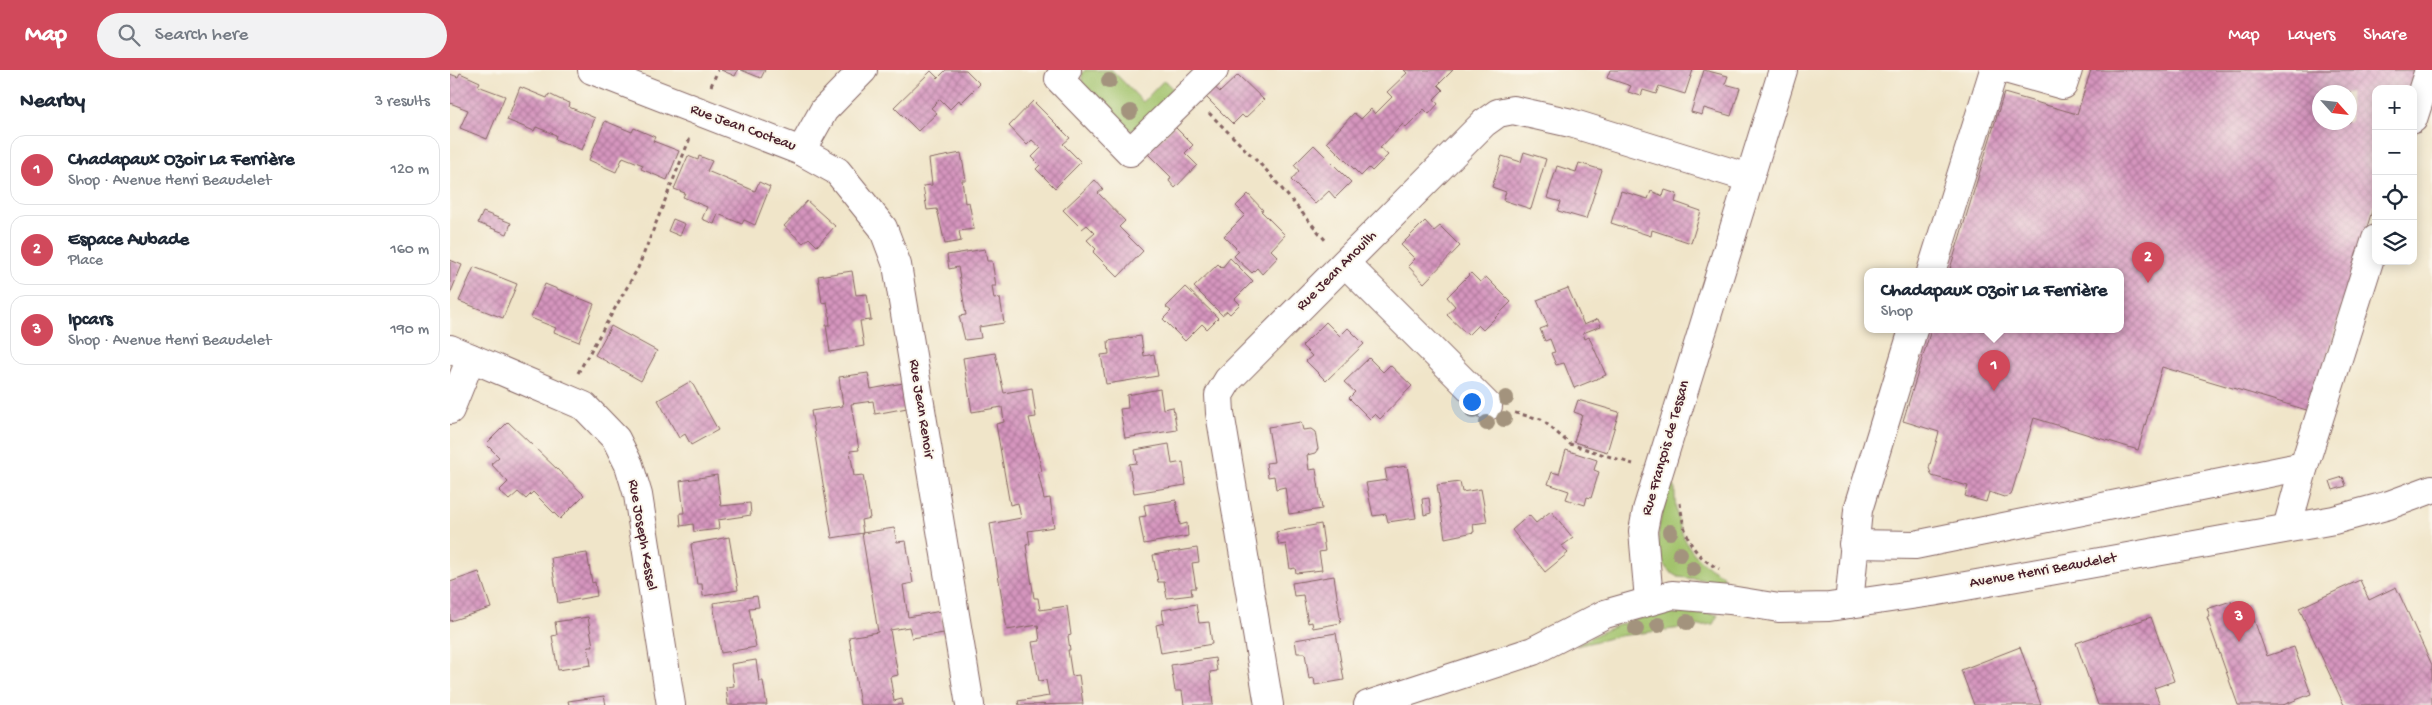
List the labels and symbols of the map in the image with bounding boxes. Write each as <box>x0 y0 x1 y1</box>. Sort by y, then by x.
north arrow <box>2312 85 2357 130</box>
street label: Rue Jean Cocteau <box>688 101 798 155</box>
street label: Rue Jean Anouilh <box>1293 227 1381 315</box>
pin: 2 <box>2132 242 2164 283</box>
pin: 1 <box>1978 350 2010 391</box>
street label: Rue Jean Renoir <box>904 358 938 461</box>
street label: Rue François de Tessan <box>1638 378 1694 518</box>
your location <box>1459 389 1485 415</box>
street label: Rue Joseph Kessel <box>623 478 661 592</box>
street label: Avenue Henri Beaudelet <box>1968 549 2120 593</box>
pin: 3 <box>2223 601 2255 642</box>

